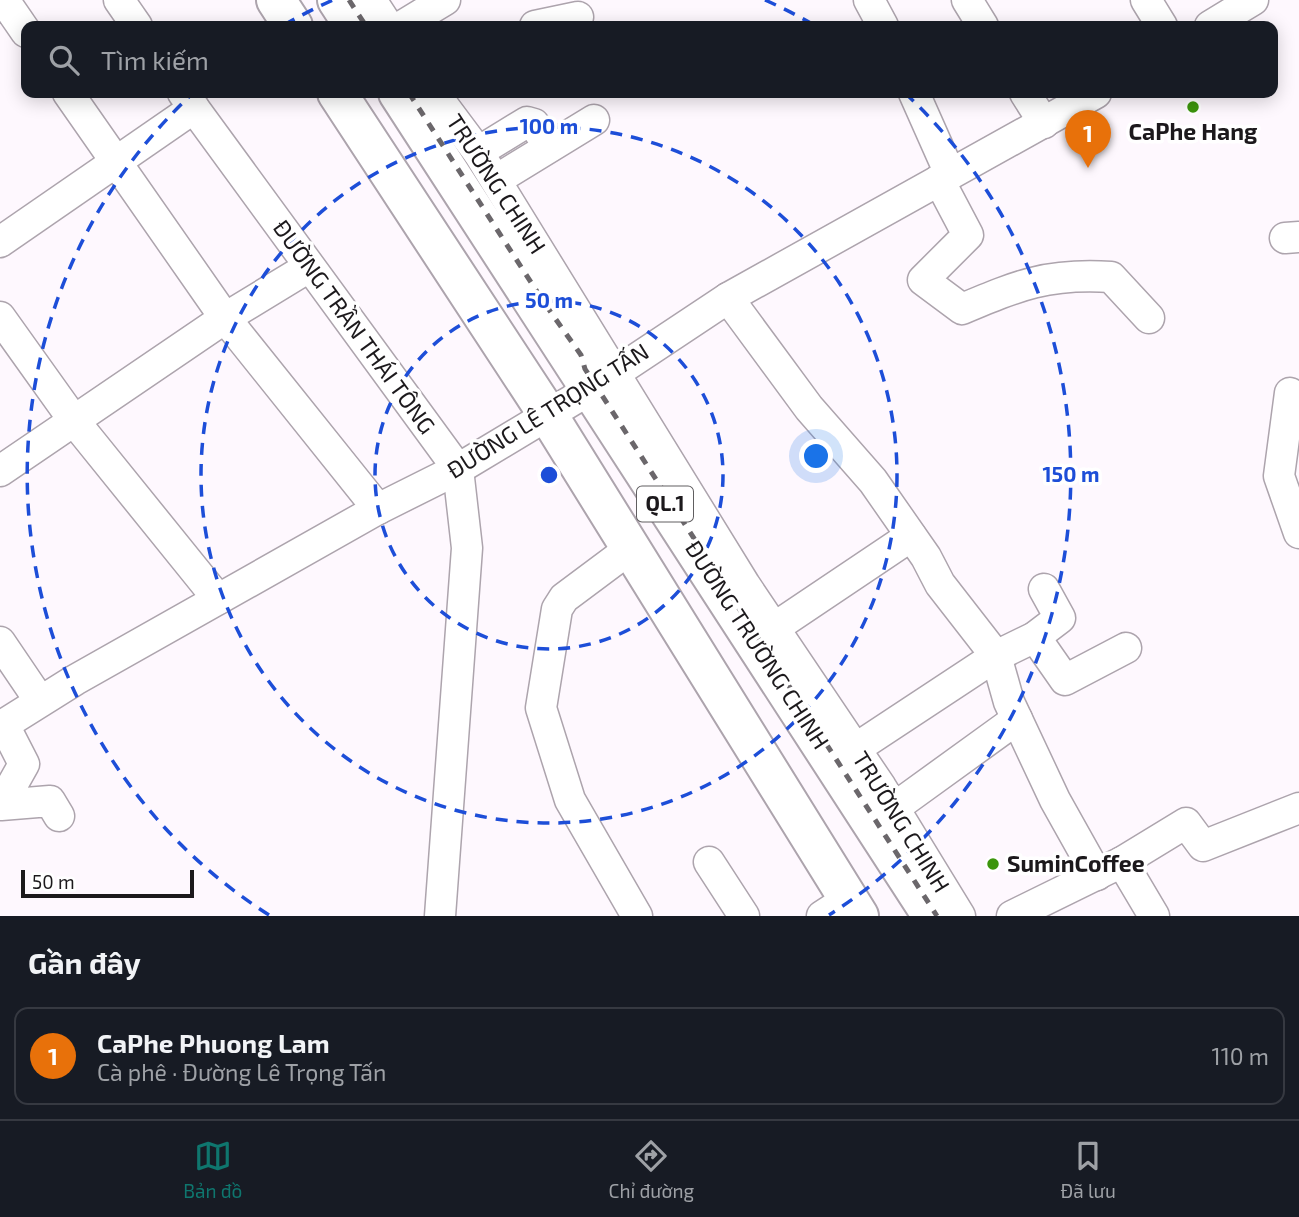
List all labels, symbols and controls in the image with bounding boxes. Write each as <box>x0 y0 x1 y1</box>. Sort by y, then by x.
search box <box>21 21 1278 98</box>
icon: search <box>45 41 83 79</box>
text: Tìm kiếm <box>101 44 209 75</box>
marker: CaPhe Hang <box>1185 99 1201 115</box>
street label: TRƯỜNG CHINH <box>441 108 552 259</box>
pin: 1 <box>1065 110 1111 168</box>
text: 100 m <box>520 113 578 138</box>
place label: CaPhe Hang <box>1129 117 1258 145</box>
street label: ĐƯỜNG TRẦN THÁI TÔNG <box>268 213 443 439</box>
text: 50 m <box>525 287 573 312</box>
street label: ĐƯỜNG LÊ TRỌNG TẤN <box>441 336 654 484</box>
your location <box>799 439 833 473</box>
text: 150 m <box>1043 461 1099 486</box>
centre of rings <box>537 463 561 487</box>
road number: QL.1 <box>637 486 693 522</box>
street label: ĐƯỜNG TRƯỜNG CHINH <box>680 535 836 754</box>
street label: TRƯỜNG CHINH <box>847 746 956 897</box>
place label: SuminCoffee <box>1007 849 1145 877</box>
marker: SuminCoffee <box>985 856 1001 872</box>
scale bar <box>21 867 194 899</box>
text: 50 m <box>32 870 75 893</box>
text: Gần đây <box>28 944 141 980</box>
text: CaPhe Phuong Lam <box>97 1027 330 1058</box>
text: 1 <box>48 1042 58 1070</box>
text: 110 m <box>1212 1042 1269 1070</box>
text: Cà phê · Đường Lê Trọng Tấn <box>97 1058 386 1086</box>
tab: Bản đồ <box>183 1137 242 1202</box>
tab: Chỉ đường <box>609 1137 694 1202</box>
tab: Đã lưu <box>1061 1137 1116 1202</box>

